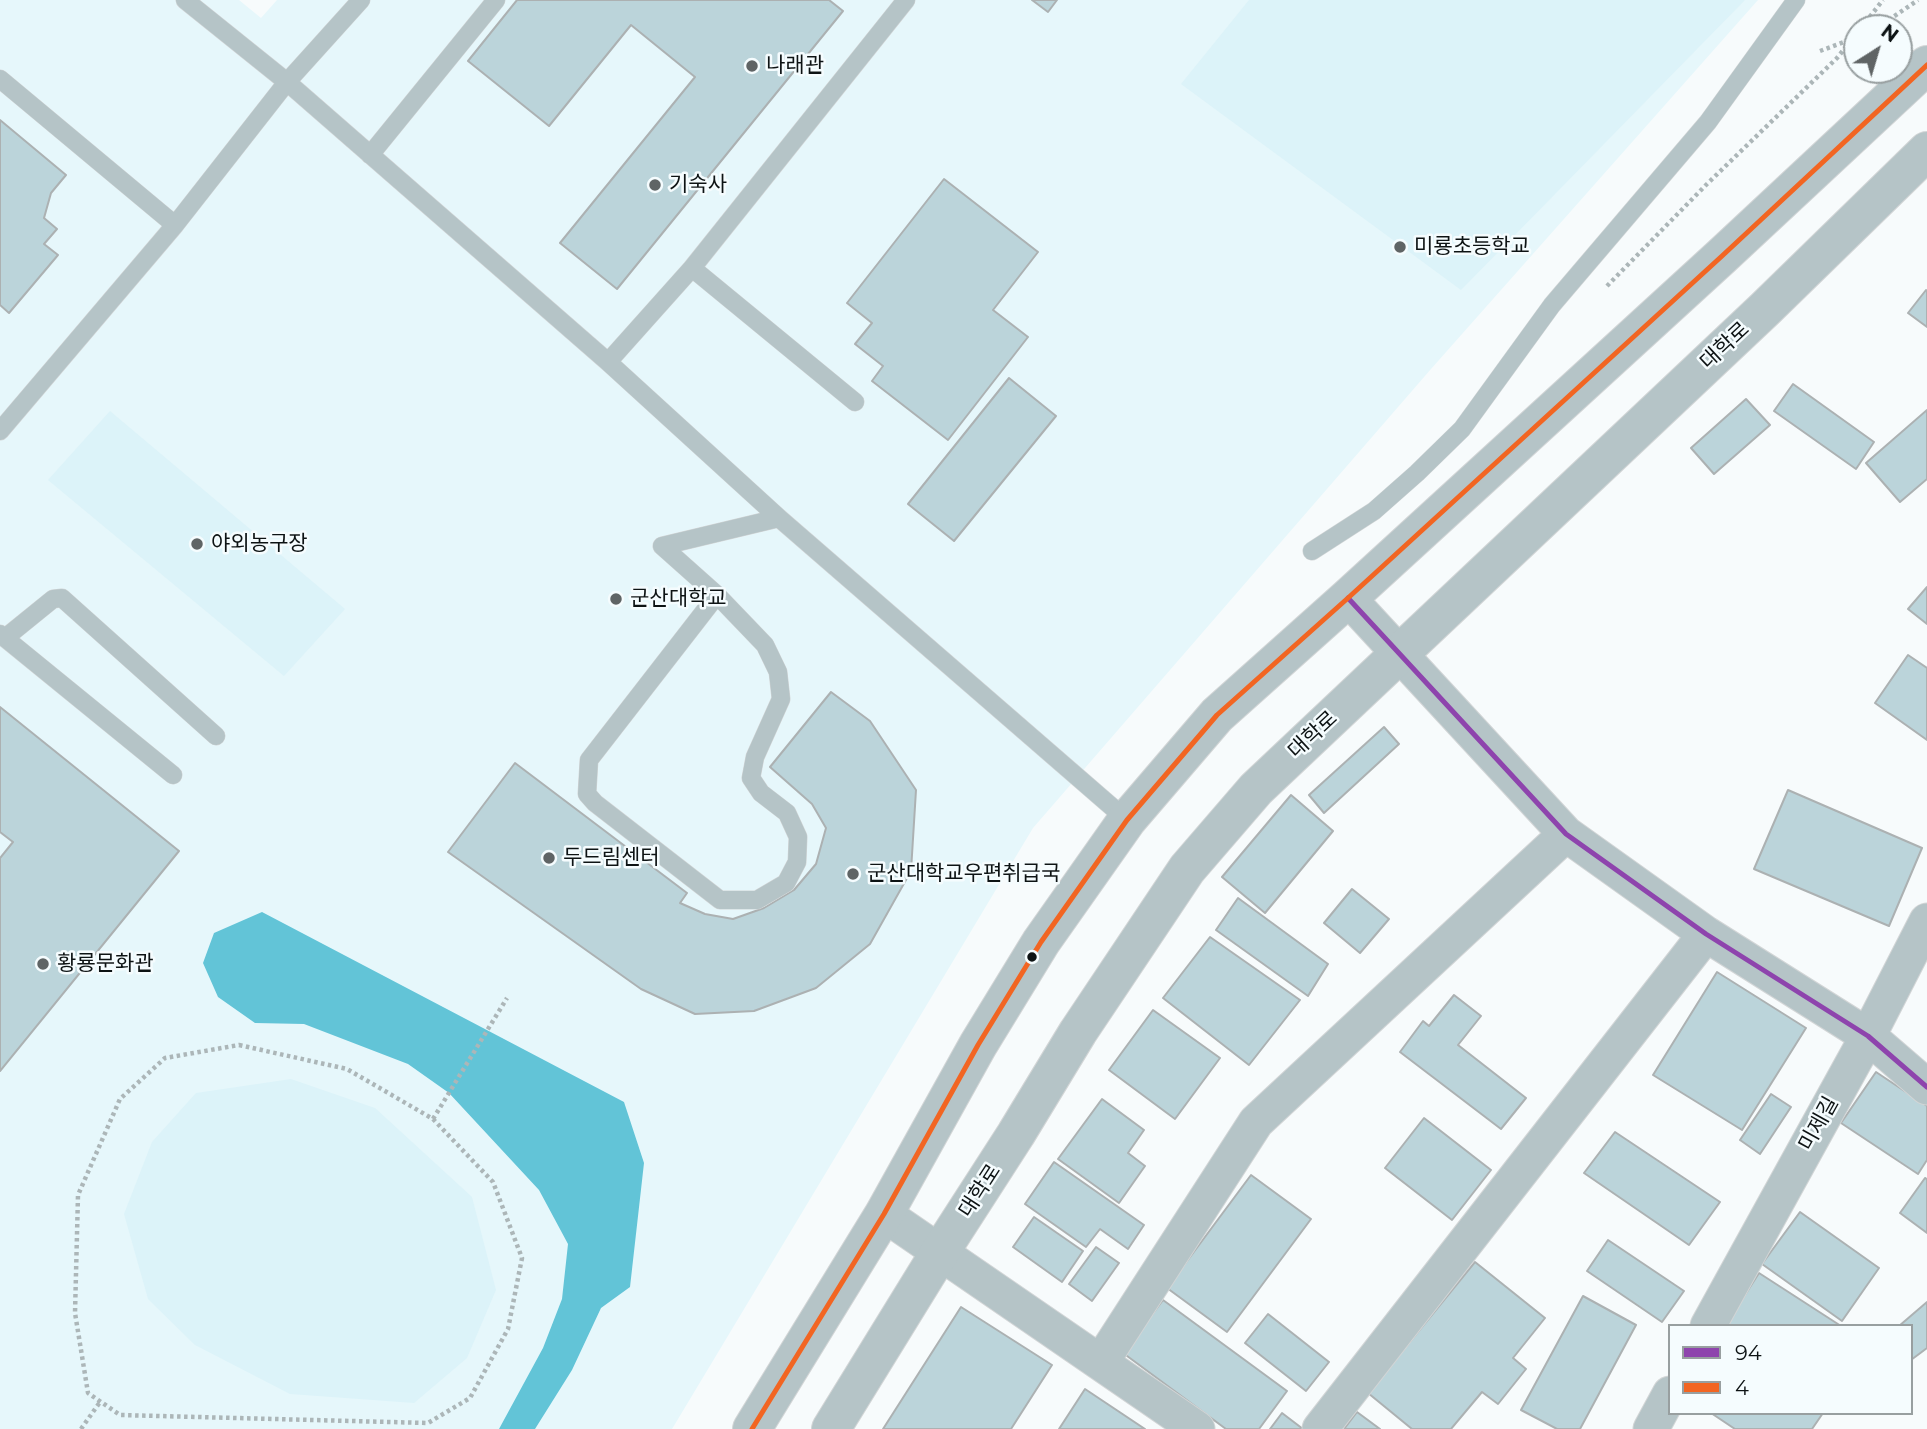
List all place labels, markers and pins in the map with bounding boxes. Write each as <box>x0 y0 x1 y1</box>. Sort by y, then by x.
place label: 나래관 <box>766 53 824 79</box>
marker: 나래관 <box>744 58 760 74</box>
place label: 기숙사 <box>669 172 727 198</box>
marker: 기숙사 <box>647 177 663 193</box>
place label: 미룡초등학교 <box>1414 234 1530 260</box>
marker: 미룡초등학교 <box>1392 239 1408 255</box>
place label: 야외농구장 <box>211 531 308 557</box>
marker: 야외농구장 <box>189 536 205 552</box>
place label: 군산대학교 <box>630 586 727 612</box>
marker: 군산대학교 <box>608 591 624 607</box>
place label: 두드림센터 <box>563 845 660 871</box>
marker: 두드림센터 <box>541 850 557 866</box>
place label: 군산대학교우편취급국 <box>867 861 1060 887</box>
marker: 군산대학교우편취급국 <box>845 866 861 882</box>
unlabelled marker <box>1025 950 1039 964</box>
place label: 황룡문화관 <box>57 951 154 977</box>
marker: 황룡문화관 <box>35 956 51 972</box>

